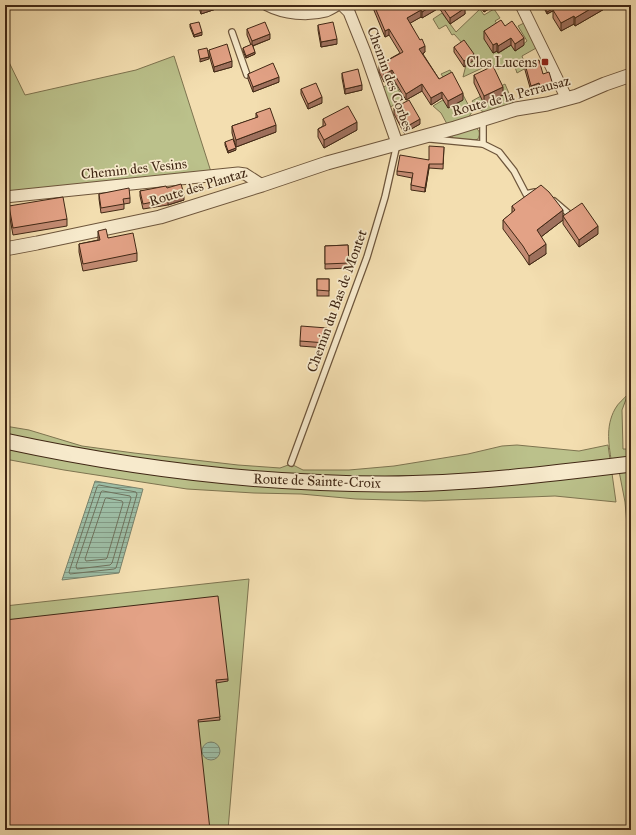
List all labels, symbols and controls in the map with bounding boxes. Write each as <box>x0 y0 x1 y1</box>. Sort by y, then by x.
street label: Chemin des Corbes <box>363 24 417 134</box>
place label: Clos Lucens <box>466 54 537 71</box>
marker: Clos Lucens <box>540 57 550 67</box>
street label: Route de la Perrausaz <box>450 72 572 120</box>
street label: Chemin des Vesins <box>80 155 188 183</box>
street label: Route des Plantaz <box>147 164 250 210</box>
street label: Chemin du Bas de Montet <box>303 227 371 375</box>
street label: Route de Sainte-Croix <box>253 470 382 492</box>

